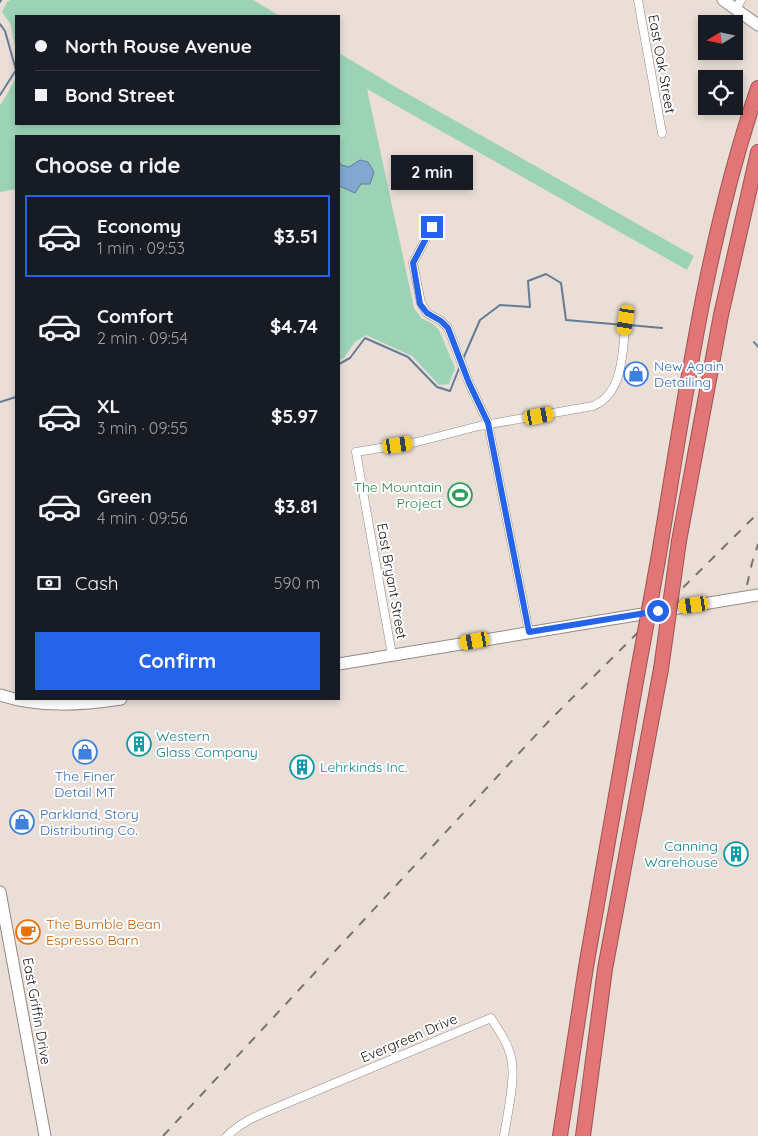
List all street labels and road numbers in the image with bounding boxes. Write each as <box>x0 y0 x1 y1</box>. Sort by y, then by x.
street label: East Oak Street <box>644 13 680 115</box>
street label: East Bryant Street <box>373 522 411 641</box>
street label: East Griffin Drive <box>19 956 55 1066</box>
street label: Evergreen Drive <box>358 1009 460 1066</box>

